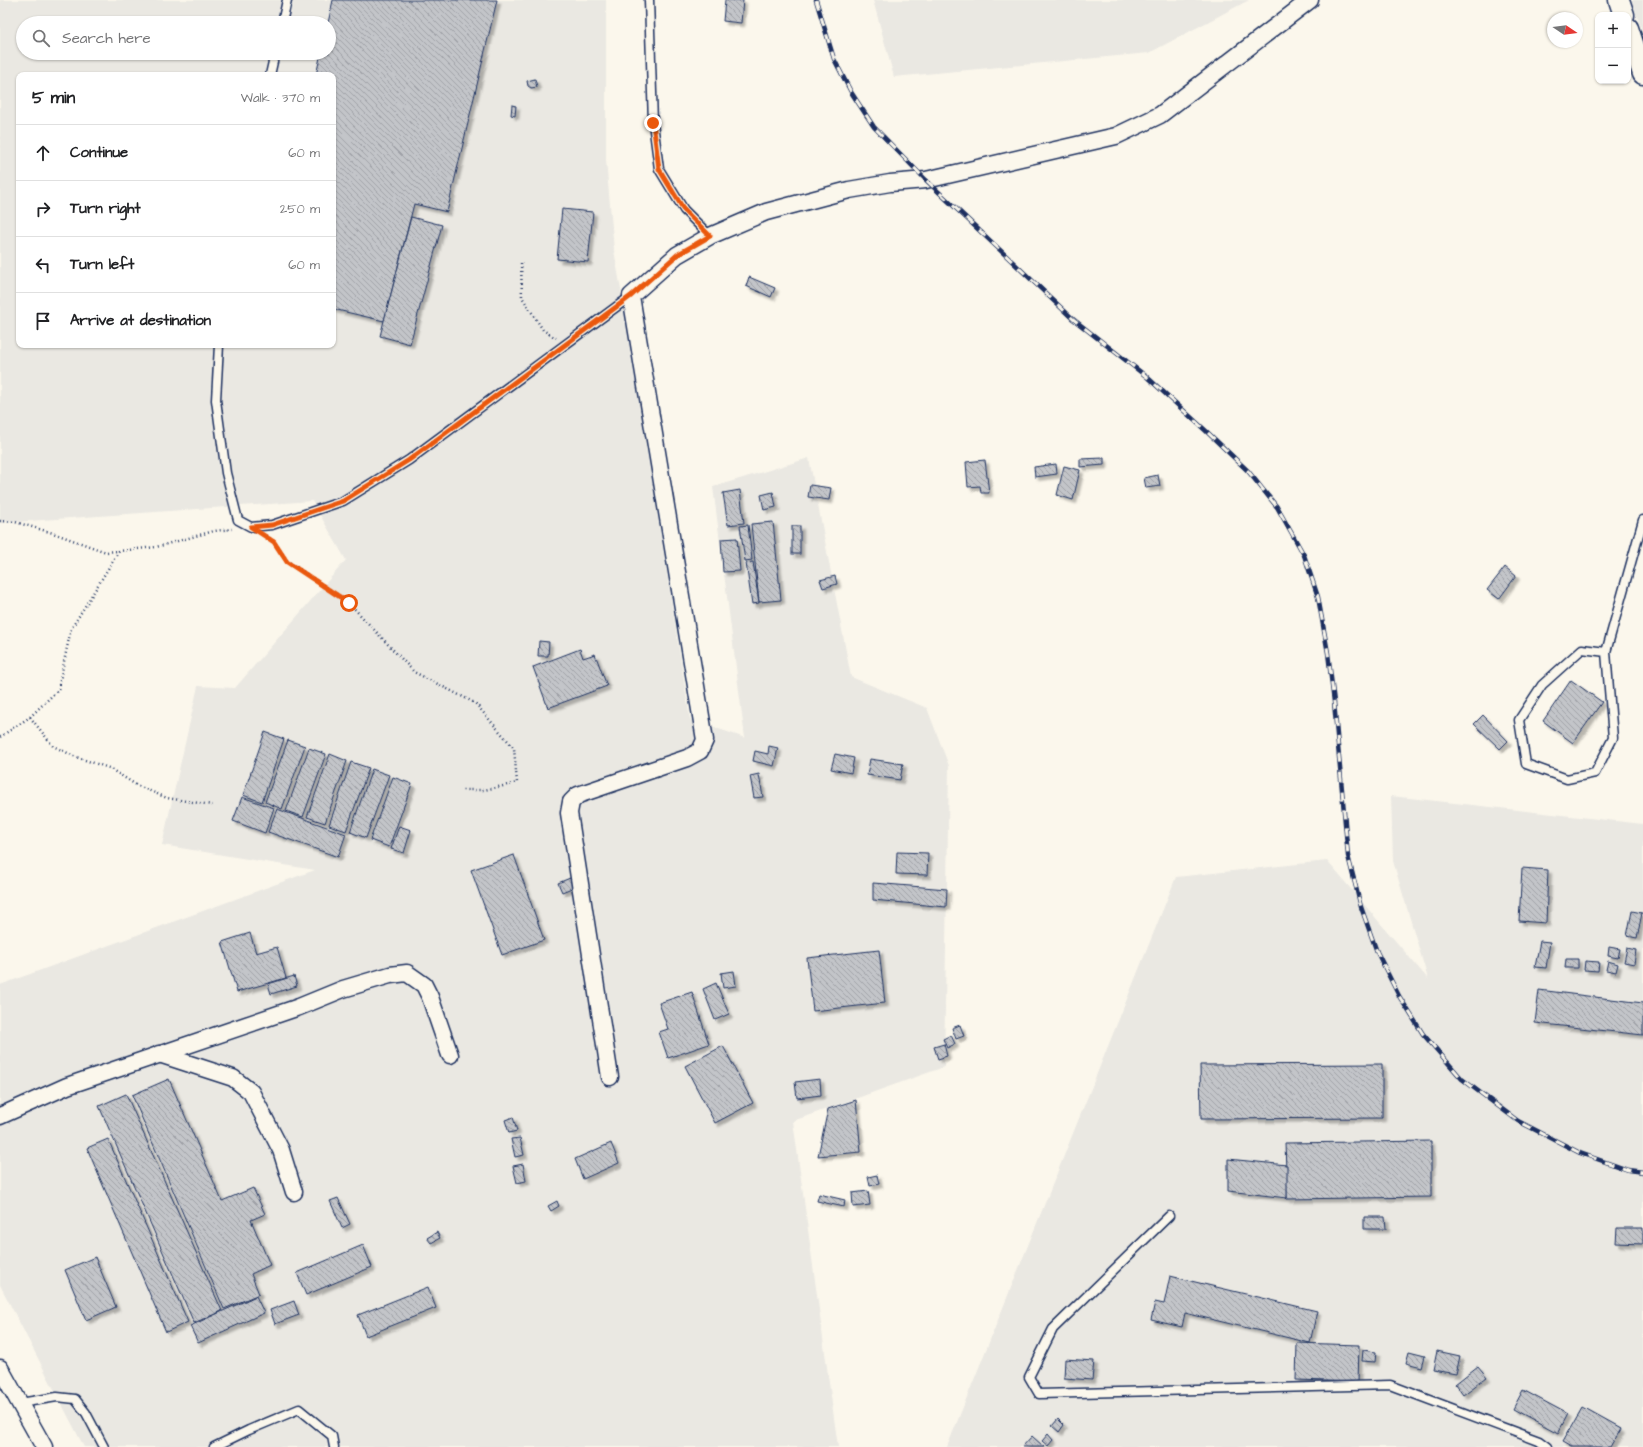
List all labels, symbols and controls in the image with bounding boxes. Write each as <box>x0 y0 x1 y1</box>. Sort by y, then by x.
north arrow <box>1547 12 1583 48</box>
map controls <box>1595 12 1631 84</box>
button: + <box>1595 12 1631 48</box>
search box <box>16 16 336 60</box>
icon: search <box>30 27 52 49</box>
text: Search here <box>62 28 151 49</box>
button: − <box>1595 48 1631 84</box>
text: 5 min <box>32 86 75 110</box>
text: Walk · 370 m <box>241 89 320 107</box>
route end <box>644 114 662 132</box>
icon: ahead <box>32 142 54 164</box>
text: Continue <box>70 142 128 163</box>
text: 60 m <box>288 144 320 162</box>
icon: right <box>32 198 54 220</box>
text: Turn right <box>70 198 141 219</box>
text: 250 m <box>280 200 320 218</box>
icon: left <box>32 254 54 276</box>
text: Turn left <box>70 254 134 275</box>
text: 60 m <box>288 256 320 274</box>
icon: arrive <box>32 310 54 332</box>
text: Arrive at destination <box>70 310 211 331</box>
route start <box>340 594 358 612</box>

